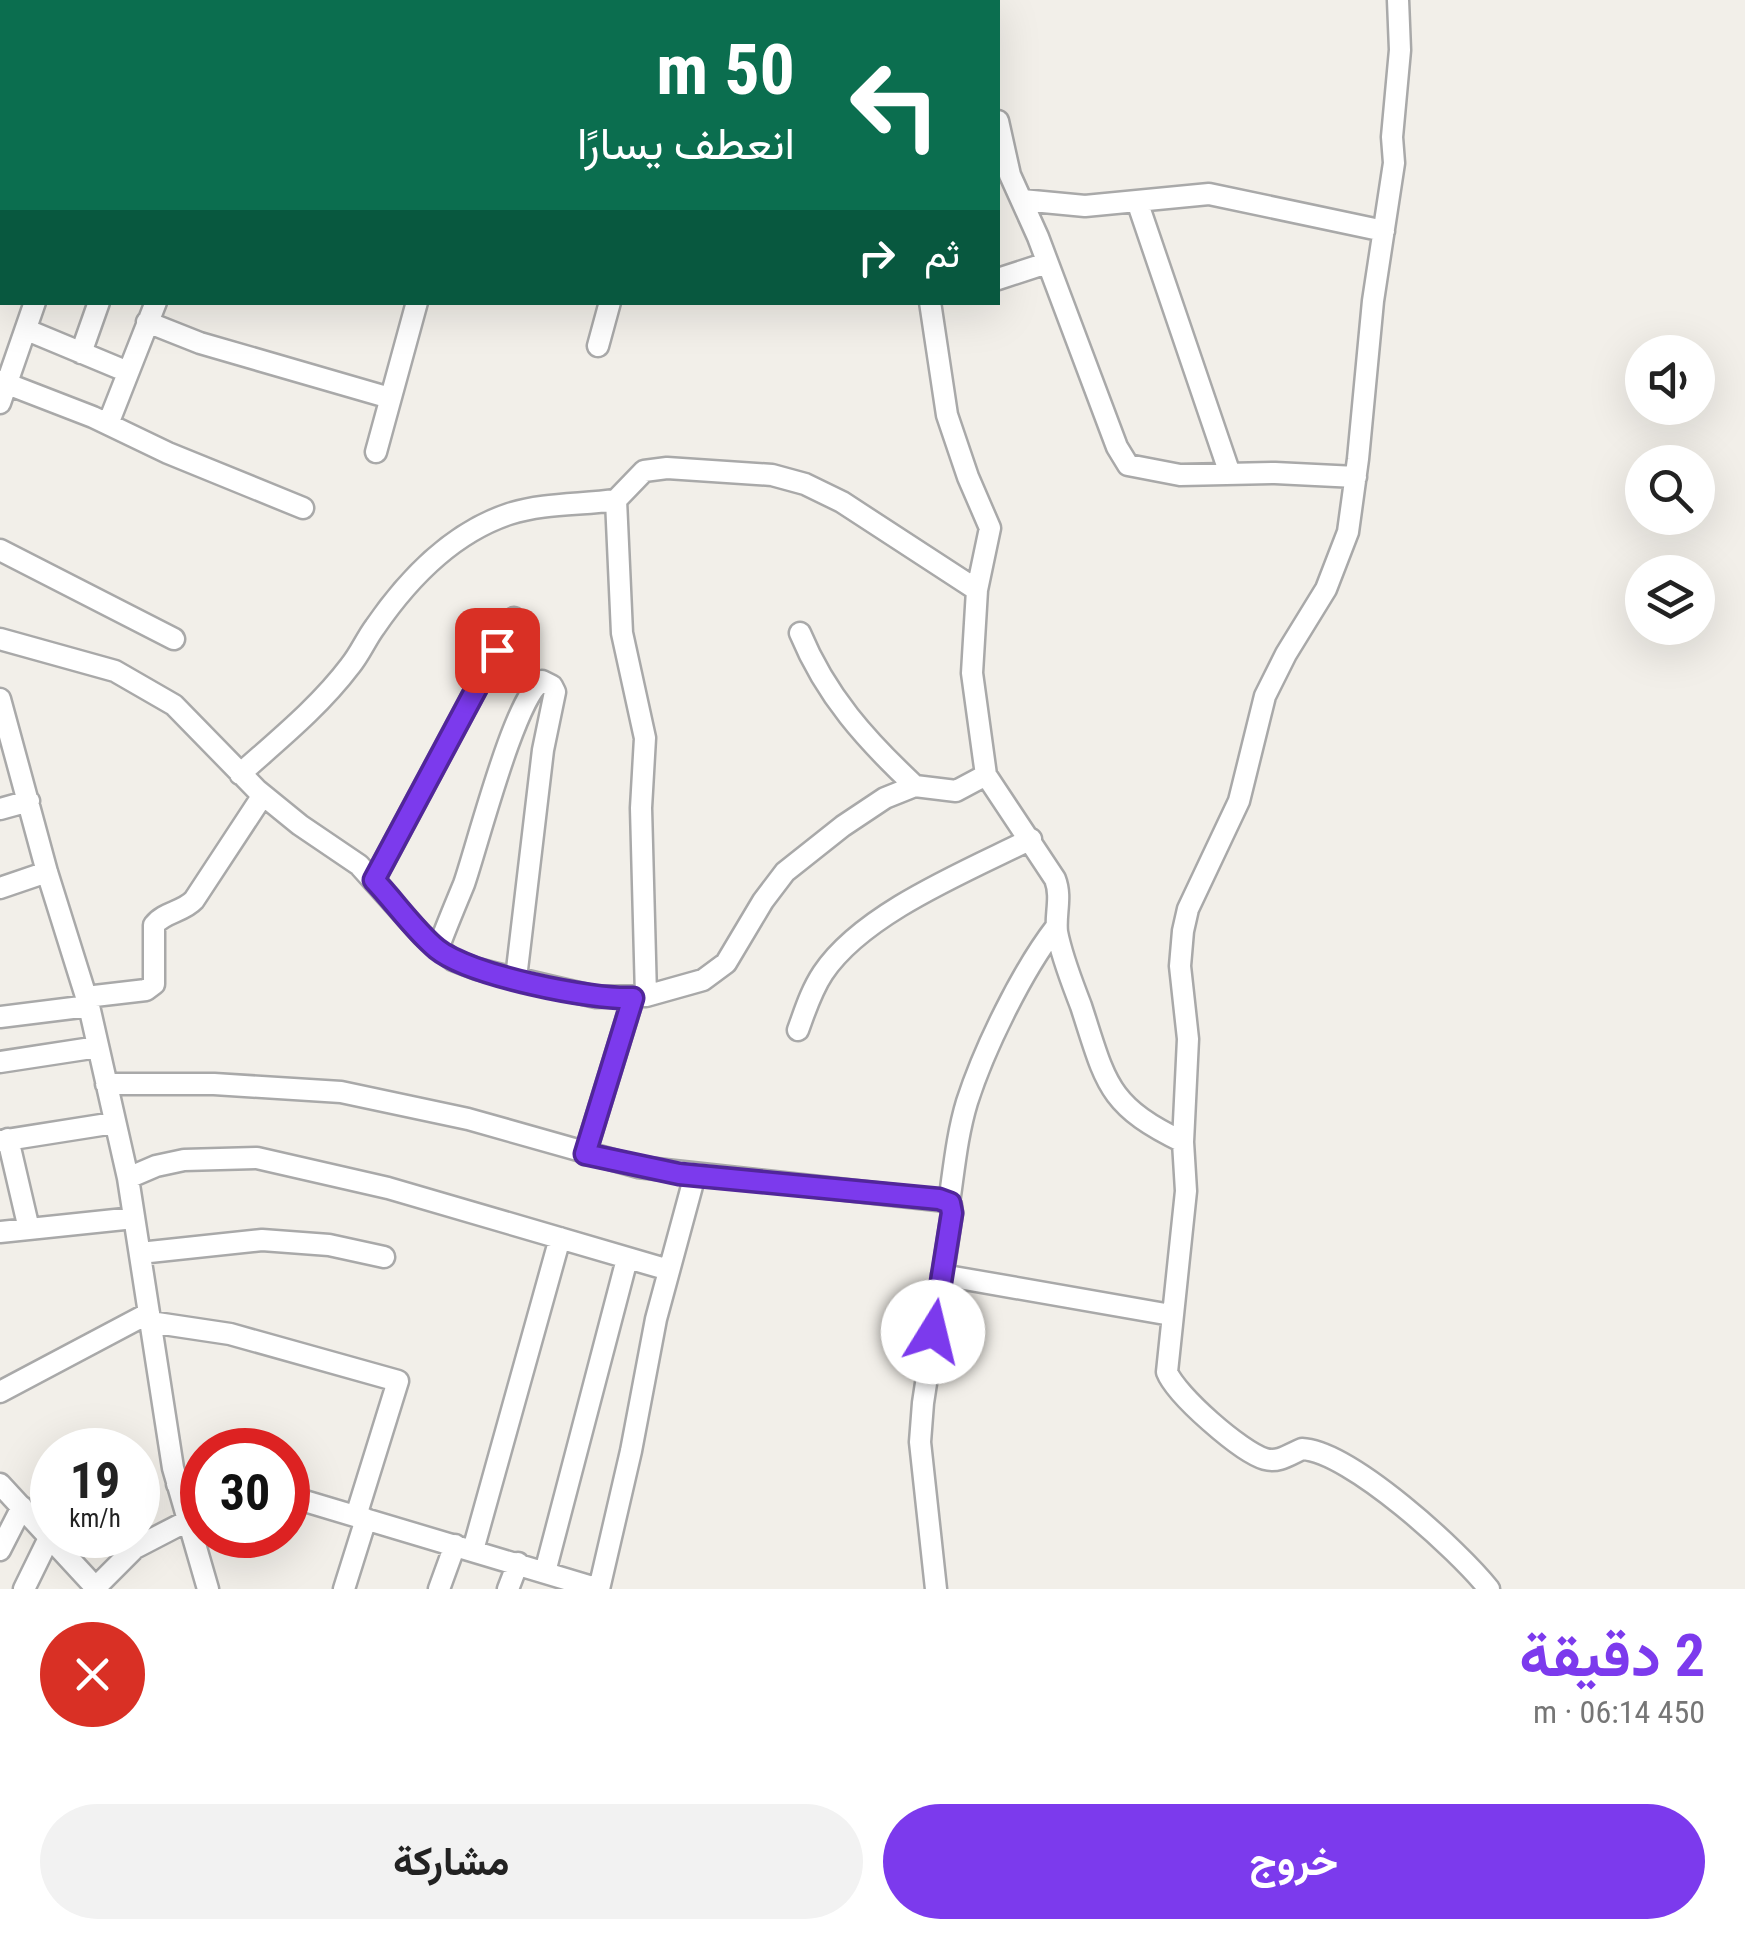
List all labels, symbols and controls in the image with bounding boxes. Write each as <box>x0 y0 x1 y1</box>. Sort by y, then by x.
text: 50 m <box>656 29 795 111</box>
icon: left <box>830 40 960 170</box>
text: انعطف يسارًا <box>577 117 795 170</box>
icon: right <box>849 230 904 285</box>
text: ثم <box>924 232 960 276</box>
map controls <box>1625 335 1715 645</box>
button: sound <box>1625 335 1715 425</box>
button: search <box>1625 445 1715 535</box>
button: layers <box>1625 555 1715 645</box>
pin <box>455 608 540 693</box>
icon: arrive <box>470 623 525 678</box>
position arrow <box>881 1280 985 1384</box>
speed limit sign: 30 <box>180 1428 310 1558</box>
text: 19 <box>70 1452 120 1510</box>
text: km/h <box>69 1504 121 1533</box>
text: 2 دقيقة <box>1519 1620 1705 1691</box>
button: close <box>40 1622 145 1727</box>
text: 450 m · 06:14 <box>1533 1693 1705 1731</box>
button: مشاركة <box>40 1804 863 1919</box>
button: خروج <box>883 1804 1705 1919</box>

